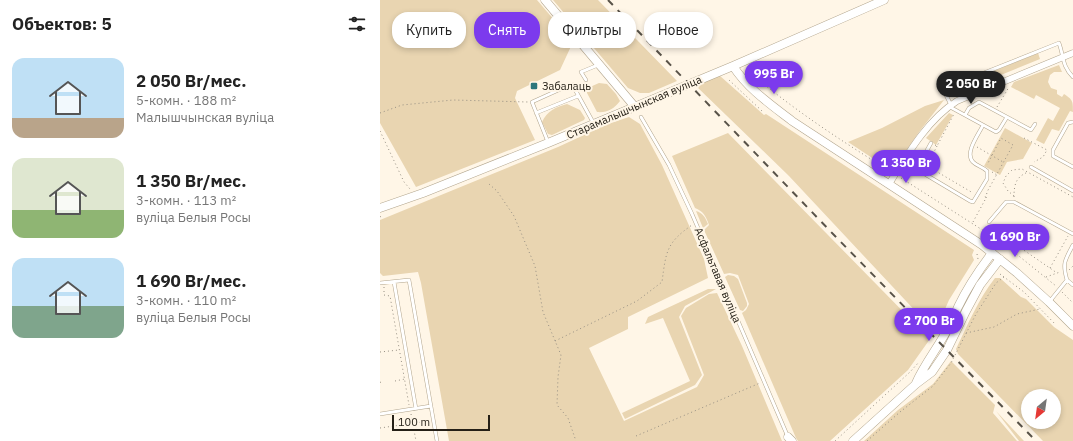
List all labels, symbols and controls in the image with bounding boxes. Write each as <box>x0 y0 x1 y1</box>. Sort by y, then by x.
chip: Купить <box>392 12 466 48</box>
chip: Снять <box>474 12 540 48</box>
chip: Фильтры <box>548 12 636 48</box>
chip: Новое <box>644 12 713 48</box>
text: Объектов: 5 <box>12 13 112 35</box>
icon: filters <box>346 13 368 35</box>
pin: 995 Br <box>741 61 807 95</box>
text: 995 Br <box>754 65 794 82</box>
text: 2 050 Br/мес. <box>136 70 246 92</box>
pin: 2 050 Br <box>930 71 1012 105</box>
street label: Старамалышчынская вуліца <box>564 72 704 142</box>
icon: home <box>44 74 92 122</box>
text: 2 050 Br <box>945 75 997 92</box>
place label: Забалаць <box>542 79 591 93</box>
marker: Забалаць <box>529 81 539 91</box>
text: 5-комн. · 188 m² <box>136 92 236 109</box>
text: Малышчынская вуліца <box>136 109 274 126</box>
pin: 1 350 Br <box>865 150 947 184</box>
text: 1 350 Br <box>880 154 932 171</box>
text: 1 350 Br/мес. <box>136 170 246 192</box>
icon: home <box>44 174 92 222</box>
text: 3-комн. · 113 m² <box>136 192 236 209</box>
text: вуліца Белыя Росы <box>136 209 251 226</box>
pin: 1 690 Br <box>974 224 1056 258</box>
street label: Асфальтавая вуліца <box>692 225 744 325</box>
text: 1 690 Br <box>989 228 1041 245</box>
text: 1 690 Br/мес. <box>136 270 246 292</box>
icon: home <box>44 274 92 322</box>
text: 3-комн. · 110 m² <box>136 292 236 309</box>
pin: 2 700 Br <box>888 308 970 342</box>
text: вуліца Белыя Росы <box>136 309 251 326</box>
text: 2 700 Br <box>903 312 955 329</box>
north arrow <box>1021 389 1061 429</box>
map controls <box>1021 389 1061 429</box>
scale bar <box>392 413 490 432</box>
text: 100 m <box>398 415 430 429</box>

